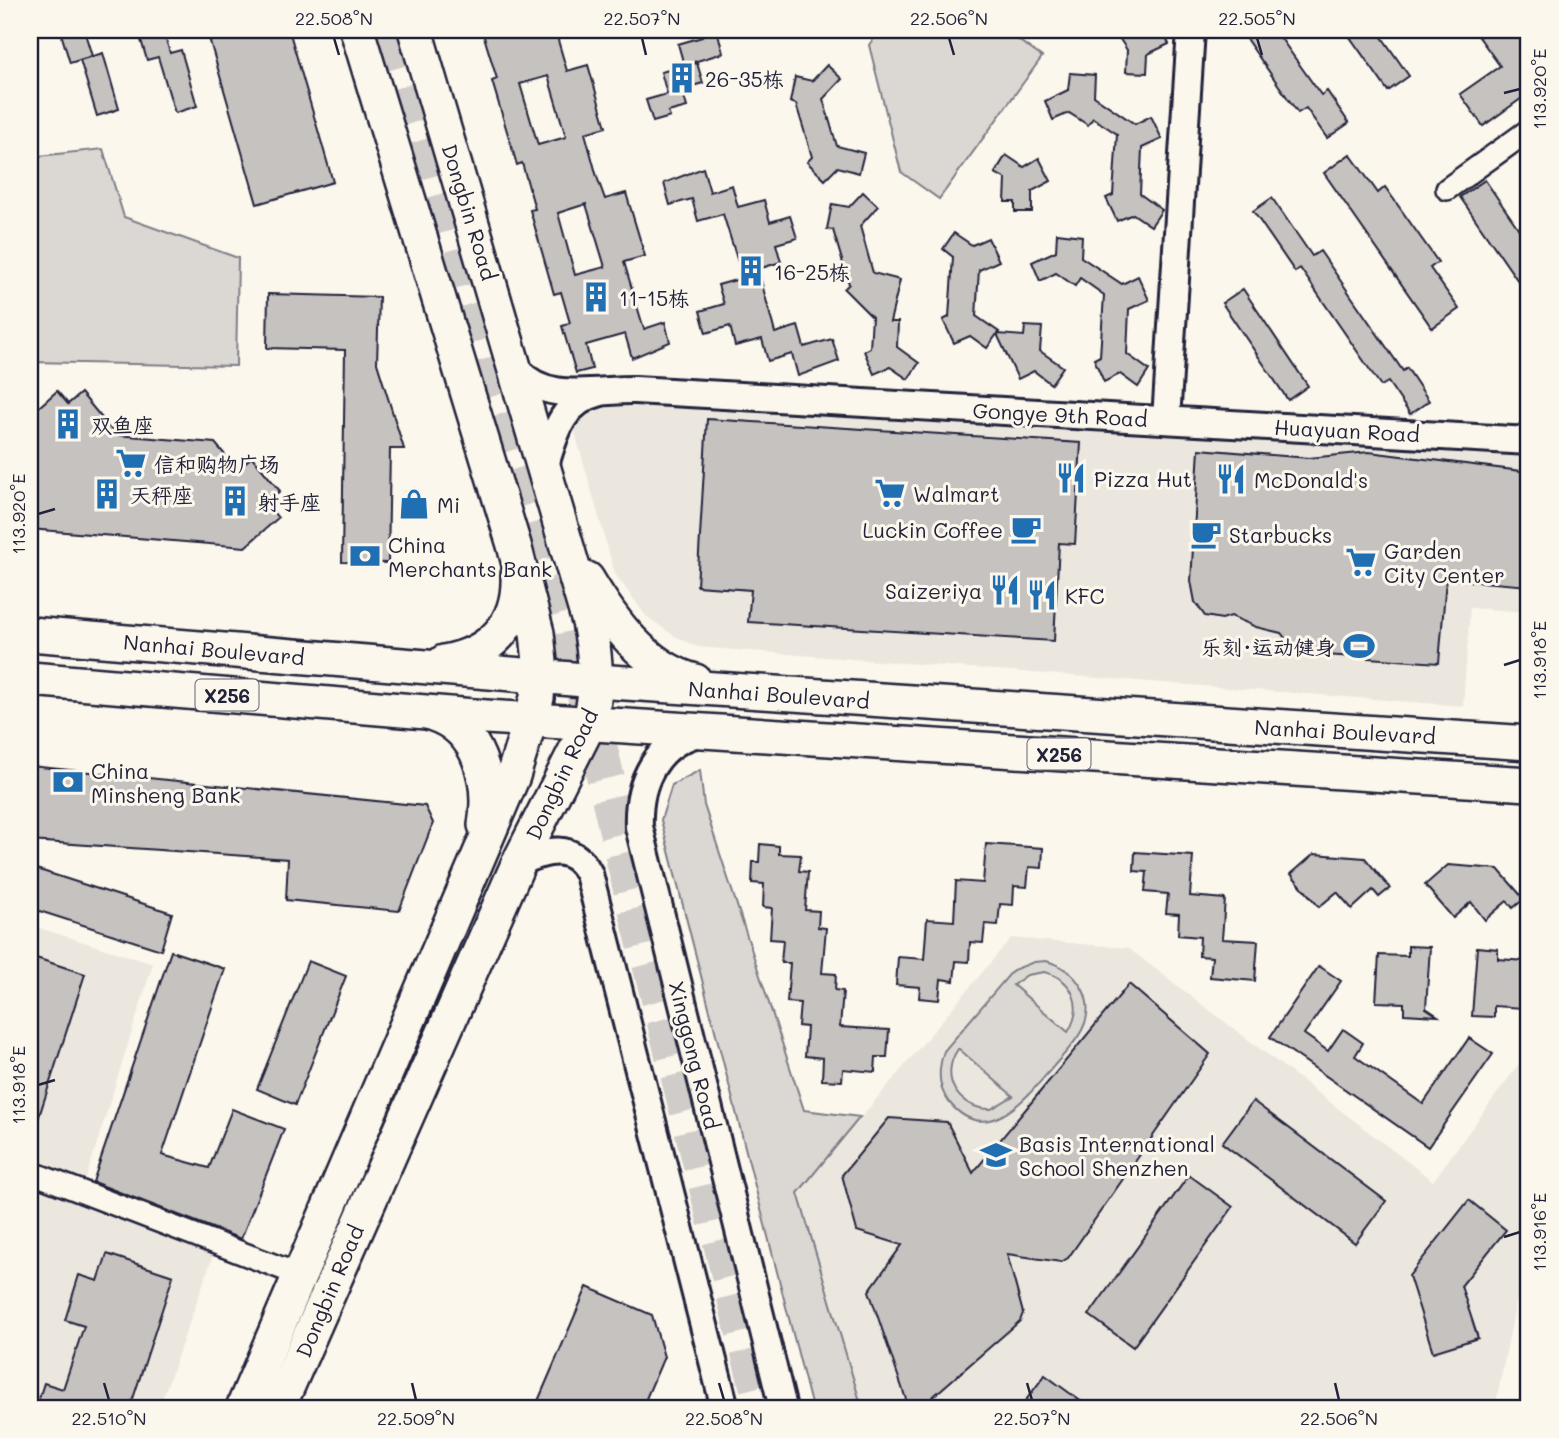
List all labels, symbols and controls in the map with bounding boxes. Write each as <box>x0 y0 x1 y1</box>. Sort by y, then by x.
text: 22.508°N <box>295 6 373 30</box>
text: 22.507°N <box>603 6 681 30</box>
text: 22.506°N <box>910 6 988 30</box>
text: 22.505°N <box>1218 6 1296 30</box>
text: 113.920°E <box>1527 49 1551 129</box>
building icon: 26-35栋 <box>665 61 699 95</box>
place label: 26-35栋 <box>705 65 784 92</box>
street label: Dongbin Road <box>436 141 504 283</box>
building icon: 16-25栋 <box>734 254 768 288</box>
place label: 16-25栋 <box>774 258 850 285</box>
building icon: 11-15栋 <box>579 280 613 314</box>
place label: 11-15栋 <box>619 284 689 311</box>
street label: Gongye 9th Road <box>972 396 1148 432</box>
building icon: 双鱼座 <box>51 407 85 441</box>
place label: 双鱼座 <box>91 411 154 438</box>
street label: Huayuan Road <box>1274 413 1420 447</box>
supermarket icon: 信和购物广场 <box>114 446 148 480</box>
place label: 信和购物广场 <box>154 450 280 477</box>
restaurant icon: Pizza Hut <box>1054 461 1088 495</box>
restaurant icon: McDonald's <box>1214 462 1248 496</box>
place label: Pizza Hut <box>1094 465 1192 492</box>
place label: McDonald's <box>1254 466 1368 493</box>
text: 113.920°E <box>6 474 30 554</box>
supermarket icon: Walmart <box>873 476 907 510</box>
building icon: 天秤座 <box>90 477 124 511</box>
place label: Walmart <box>913 480 999 507</box>
place label: 天秤座 <box>130 481 193 508</box>
building icon: 射手座 <box>218 484 252 518</box>
shop icon: Mi <box>397 487 431 521</box>
place label: 射手座 <box>258 488 321 515</box>
place label: Mi <box>437 491 460 518</box>
cafe icon: Luckin Coffee <box>1009 512 1043 546</box>
place label: Luckin Coffee <box>862 516 1003 543</box>
cafe icon: Starbucks <box>1189 517 1223 551</box>
place label: Starbucks <box>1229 521 1332 548</box>
place label: China Merchants Bank <box>388 531 552 582</box>
place label: Garden City Center <box>1384 537 1505 588</box>
bank icon: China Merchants Bank <box>348 539 382 573</box>
supermarket icon: Garden City Center <box>1344 545 1378 579</box>
restaurant icon: Saizeriya <box>988 573 1022 607</box>
place label: Saizeriya <box>885 577 982 604</box>
restaurant icon: KFC <box>1025 578 1059 612</box>
place label: KFC <box>1065 582 1104 609</box>
text: 113.918°E <box>1527 621 1551 699</box>
street label: Nanhai Boulevard <box>122 628 306 670</box>
sports icon: 乐刻·运动健身 <box>1342 629 1376 663</box>
place label: 乐刻·运动健身 <box>1201 633 1336 660</box>
street label: Nanhai Boulevard <box>687 674 871 714</box>
road number: X256 <box>196 680 258 710</box>
street label: Dongbin Road <box>519 704 603 844</box>
street label: Nanhai Boulevard <box>1254 713 1436 749</box>
road number: X256 <box>1028 738 1090 769</box>
place label: China Minsheng Bank <box>91 757 240 808</box>
bank icon: China Minsheng Bank <box>51 765 85 799</box>
street label: Xinggong Road <box>664 978 726 1132</box>
text: 113.918°E <box>6 1046 30 1124</box>
place label: Basis International School Shenzhen <box>1019 1130 1215 1181</box>
school or university icon: Basis International School Shenzhen <box>979 1138 1013 1172</box>
text: 113.916°E <box>1527 1193 1551 1271</box>
street label: Dongbin Road <box>289 1221 369 1361</box>
text: 22.510°N <box>71 1406 147 1430</box>
text: 22.509°N <box>377 1406 455 1430</box>
text: 22.508°N <box>685 1406 763 1430</box>
text: 22.507°N <box>993 1406 1071 1430</box>
text: 22.506°N <box>1300 1406 1378 1430</box>

